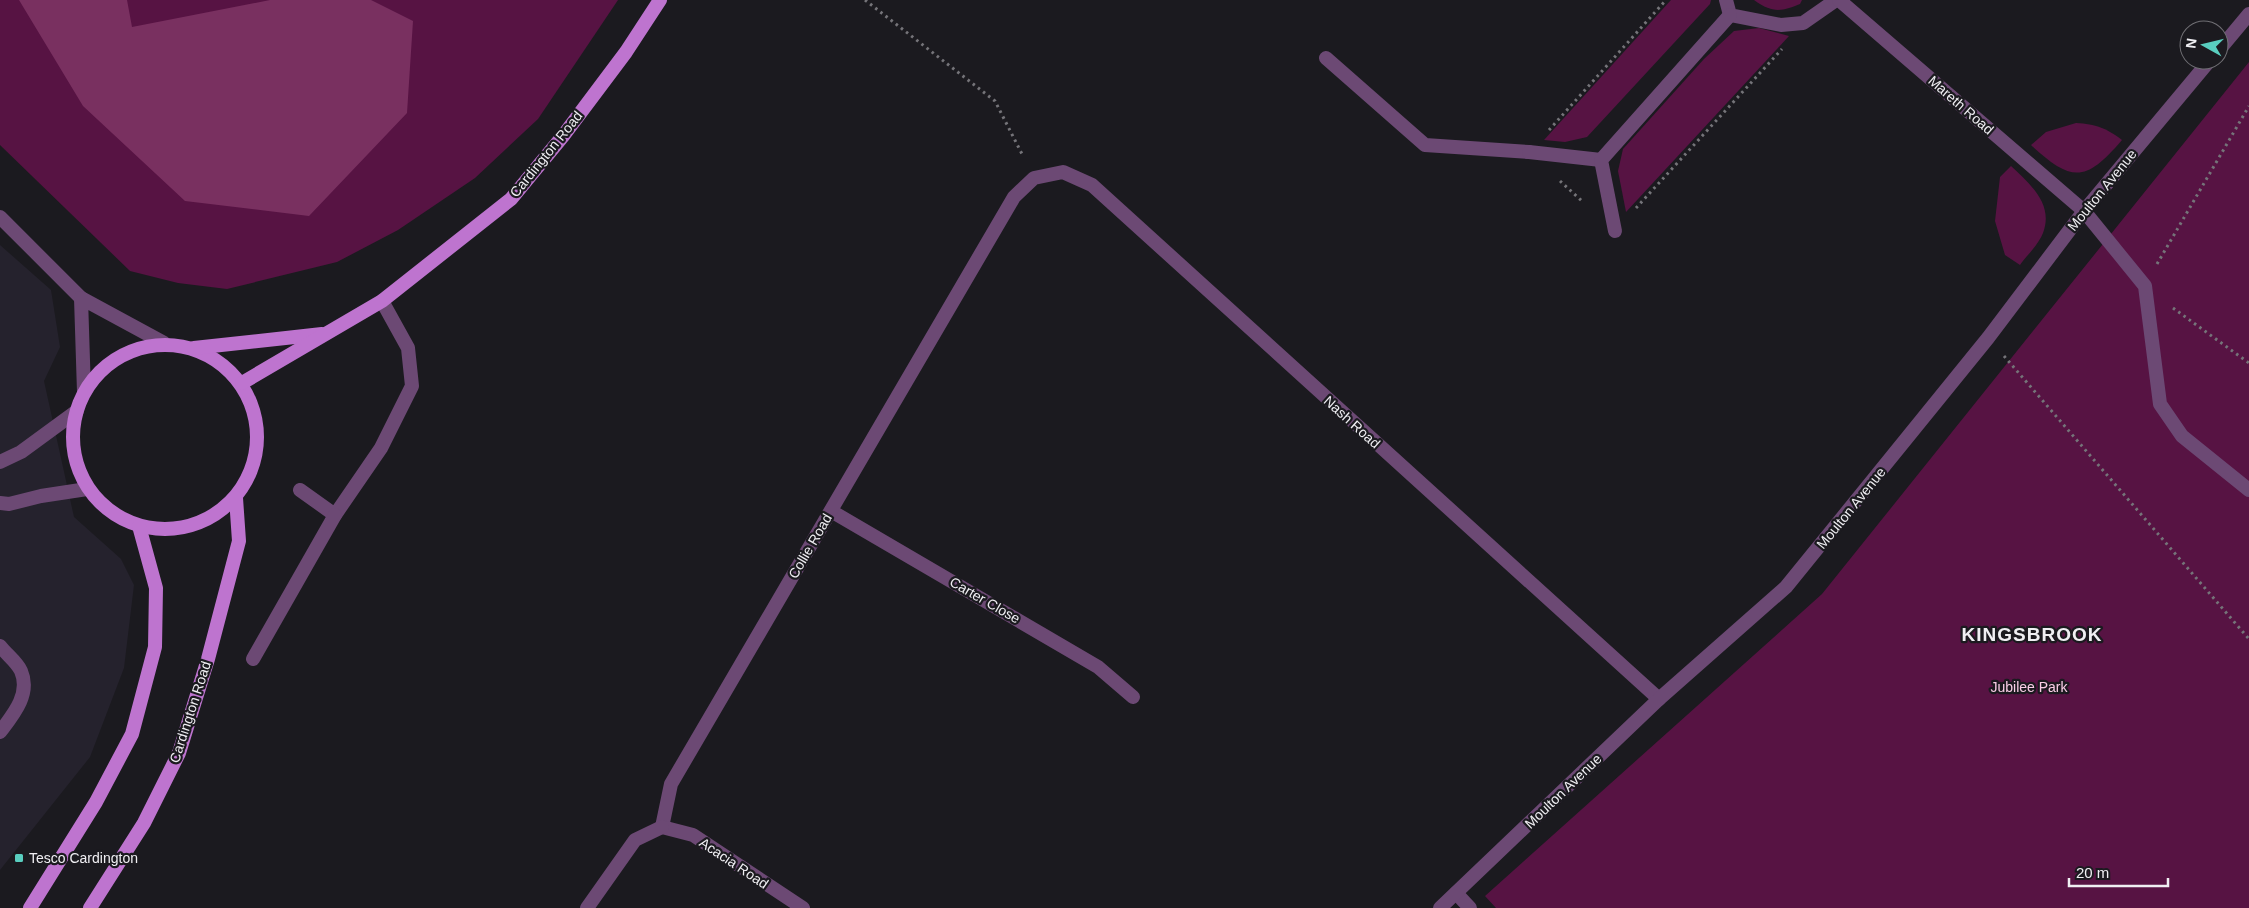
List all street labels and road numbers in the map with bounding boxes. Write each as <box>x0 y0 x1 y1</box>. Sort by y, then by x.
street label: Mareth Road <box>1925 72 1997 138</box>
street label: Cardington Road <box>506 108 586 200</box>
street label: Moulton Avenue <box>2064 146 2140 234</box>
street label: Nash Road <box>1321 393 1383 451</box>
street label: Moulton Avenue <box>1813 464 1889 552</box>
street label: Collie Road <box>785 511 835 581</box>
street label: Carter Close <box>947 573 1023 627</box>
street label: Cardington Road <box>166 659 214 765</box>
street label: Moulton Avenue <box>1521 750 1605 832</box>
street label: Acacia Road <box>697 834 771 892</box>

